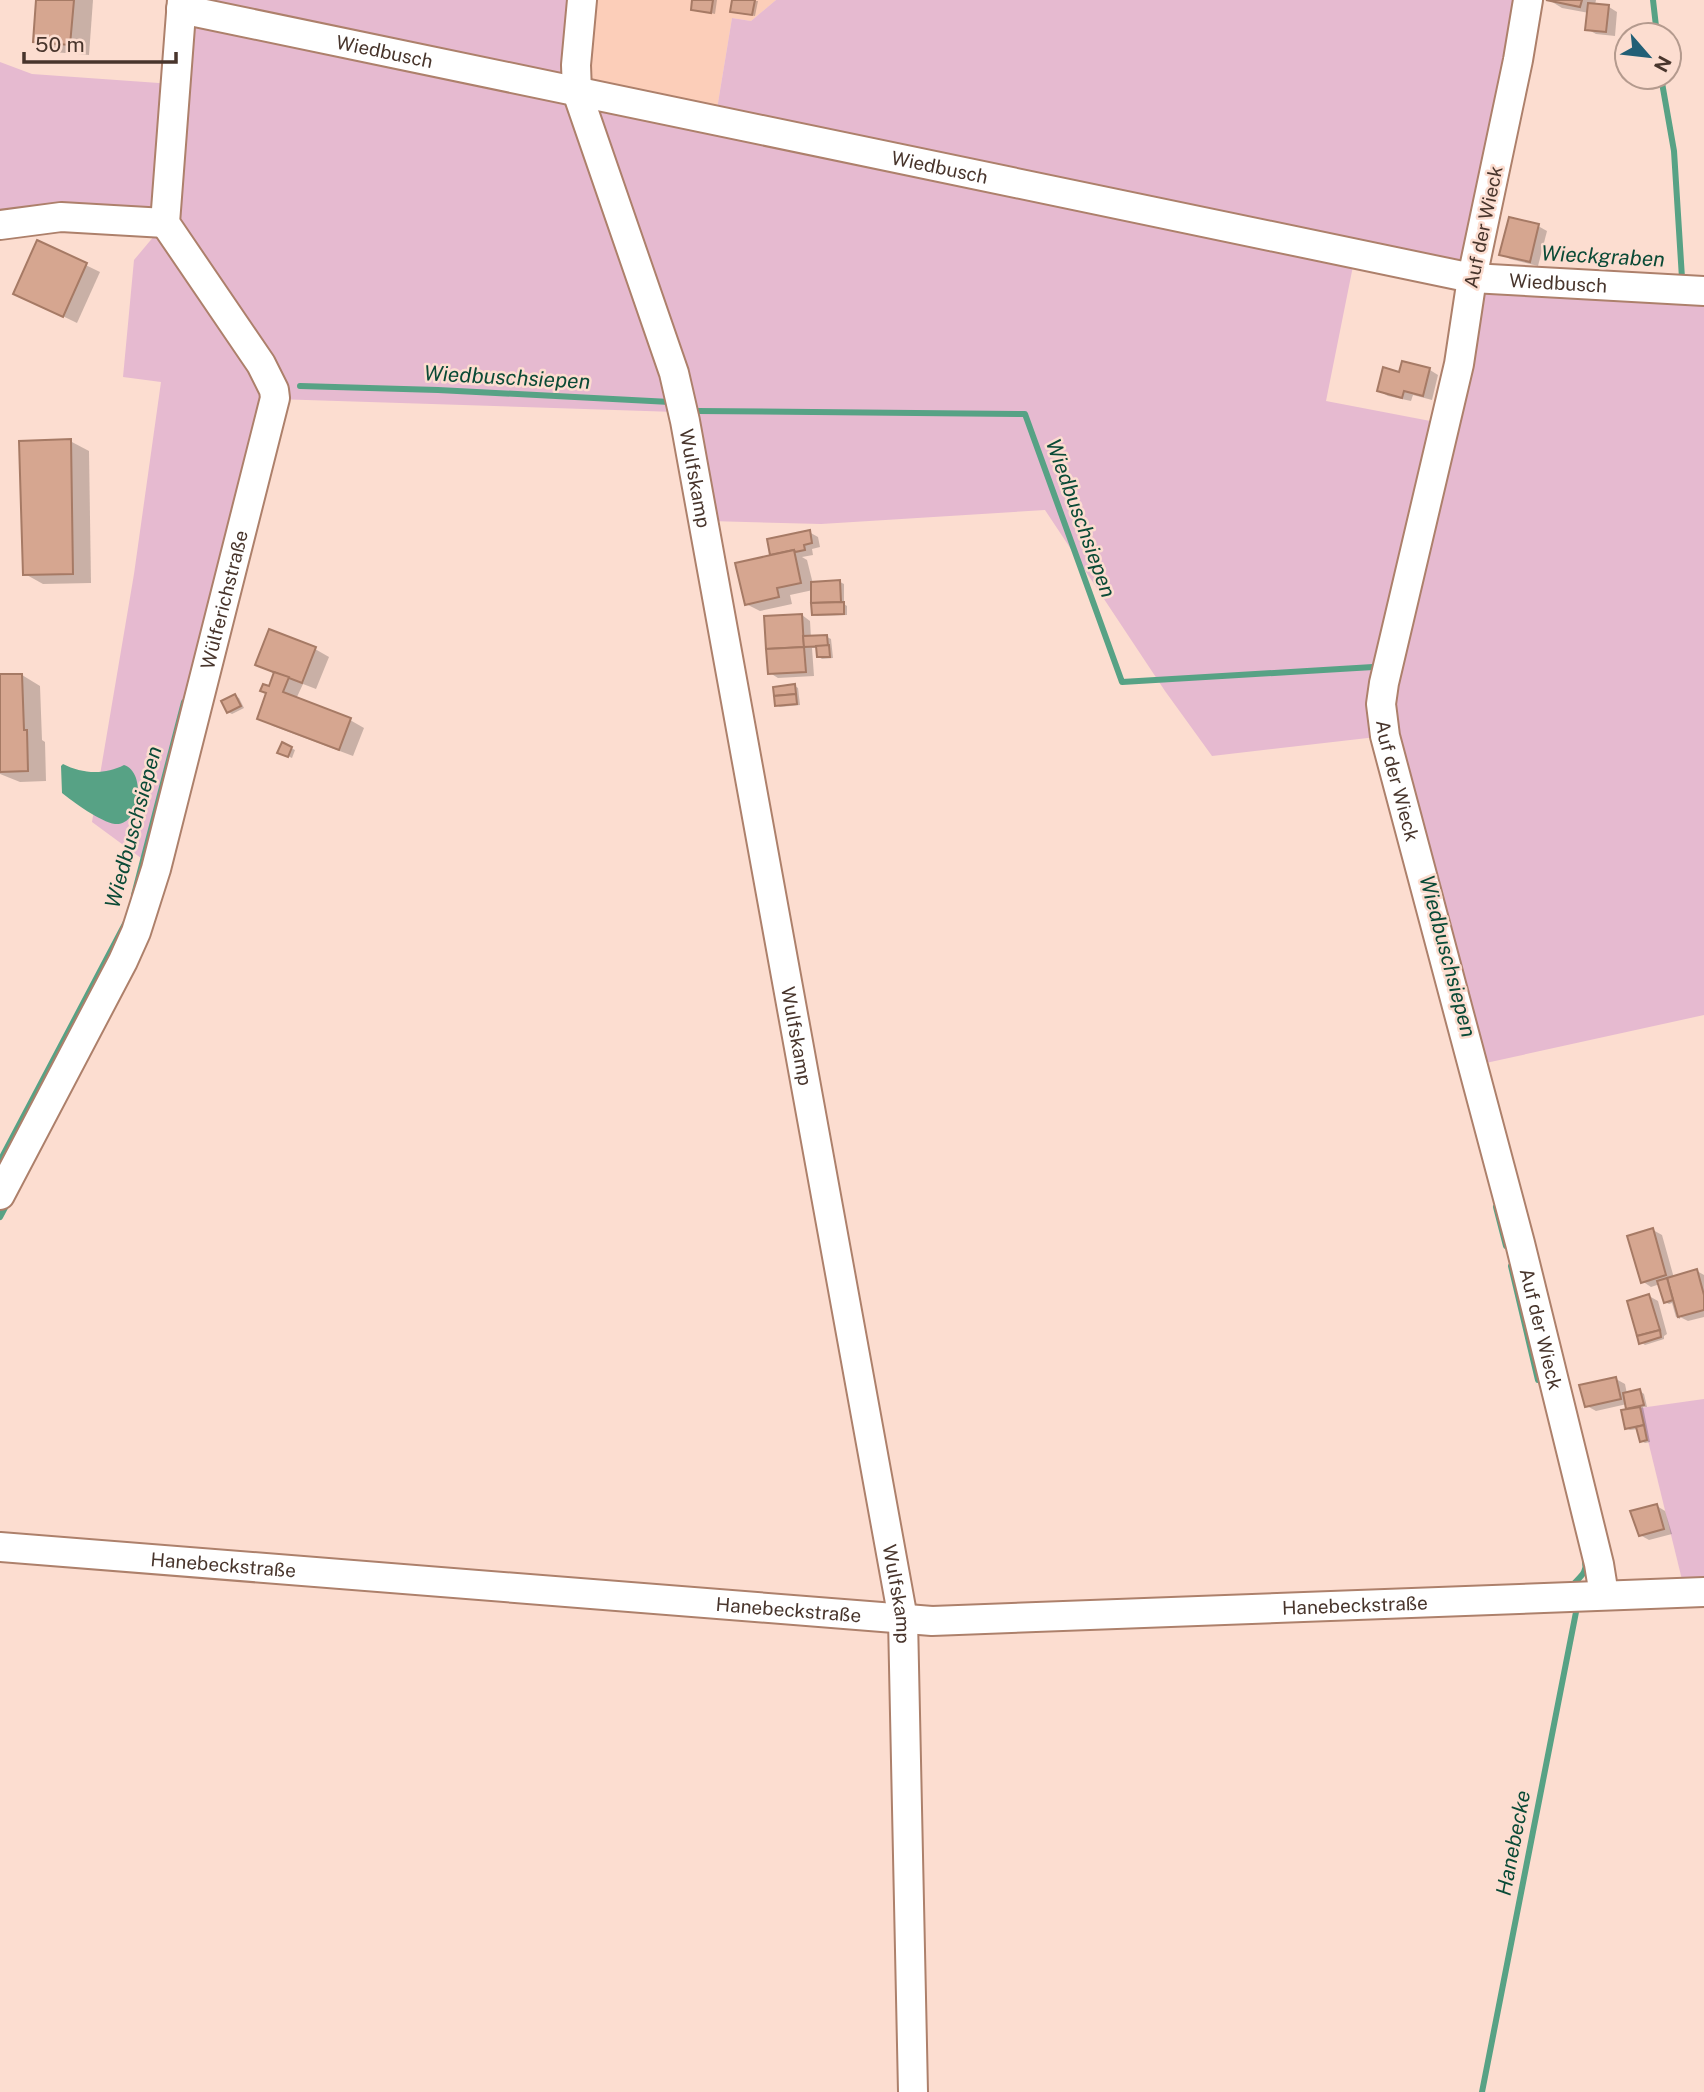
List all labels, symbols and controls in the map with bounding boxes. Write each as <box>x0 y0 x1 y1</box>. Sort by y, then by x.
scale bar <box>24 21 177 65</box>
north arrow <box>1613 21 1683 91</box>
street label: Wiedbusch <box>334 31 435 72</box>
text: 50 m <box>35 32 85 57</box>
text: N <box>1650 52 1676 76</box>
street label: Wiedbusch <box>889 146 990 188</box>
street label: Auf der Wieck <box>1459 164 1507 290</box>
water label: Wieckgraben <box>1540 240 1666 272</box>
street label: Wiedbusch <box>1508 269 1608 297</box>
water label: Wiedbuschsiepen <box>423 360 591 394</box>
street label: Wulfskamp <box>676 427 715 530</box>
water label: Wiedbuschsiepen <box>1041 435 1121 601</box>
street label: Wülferichstraße <box>196 528 252 671</box>
street label: Auf der Wieck <box>1372 719 1424 844</box>
water label: Wiedbuschsiepen <box>99 743 167 911</box>
water label: Wiedbuschsiepen <box>1414 872 1482 1040</box>
street label: Wulfskamp <box>777 985 817 1087</box>
street label: Auf der Wieck <box>1516 1266 1567 1392</box>
street label: Wulfskamp <box>879 1543 915 1644</box>
street label: Hanebeckstraße <box>150 1548 297 1581</box>
street label: Hanebeckstraße <box>1281 1591 1428 1619</box>
street label: Hanebeckstraße <box>715 1593 862 1626</box>
water label: Hanebecke <box>1491 1788 1535 1898</box>

